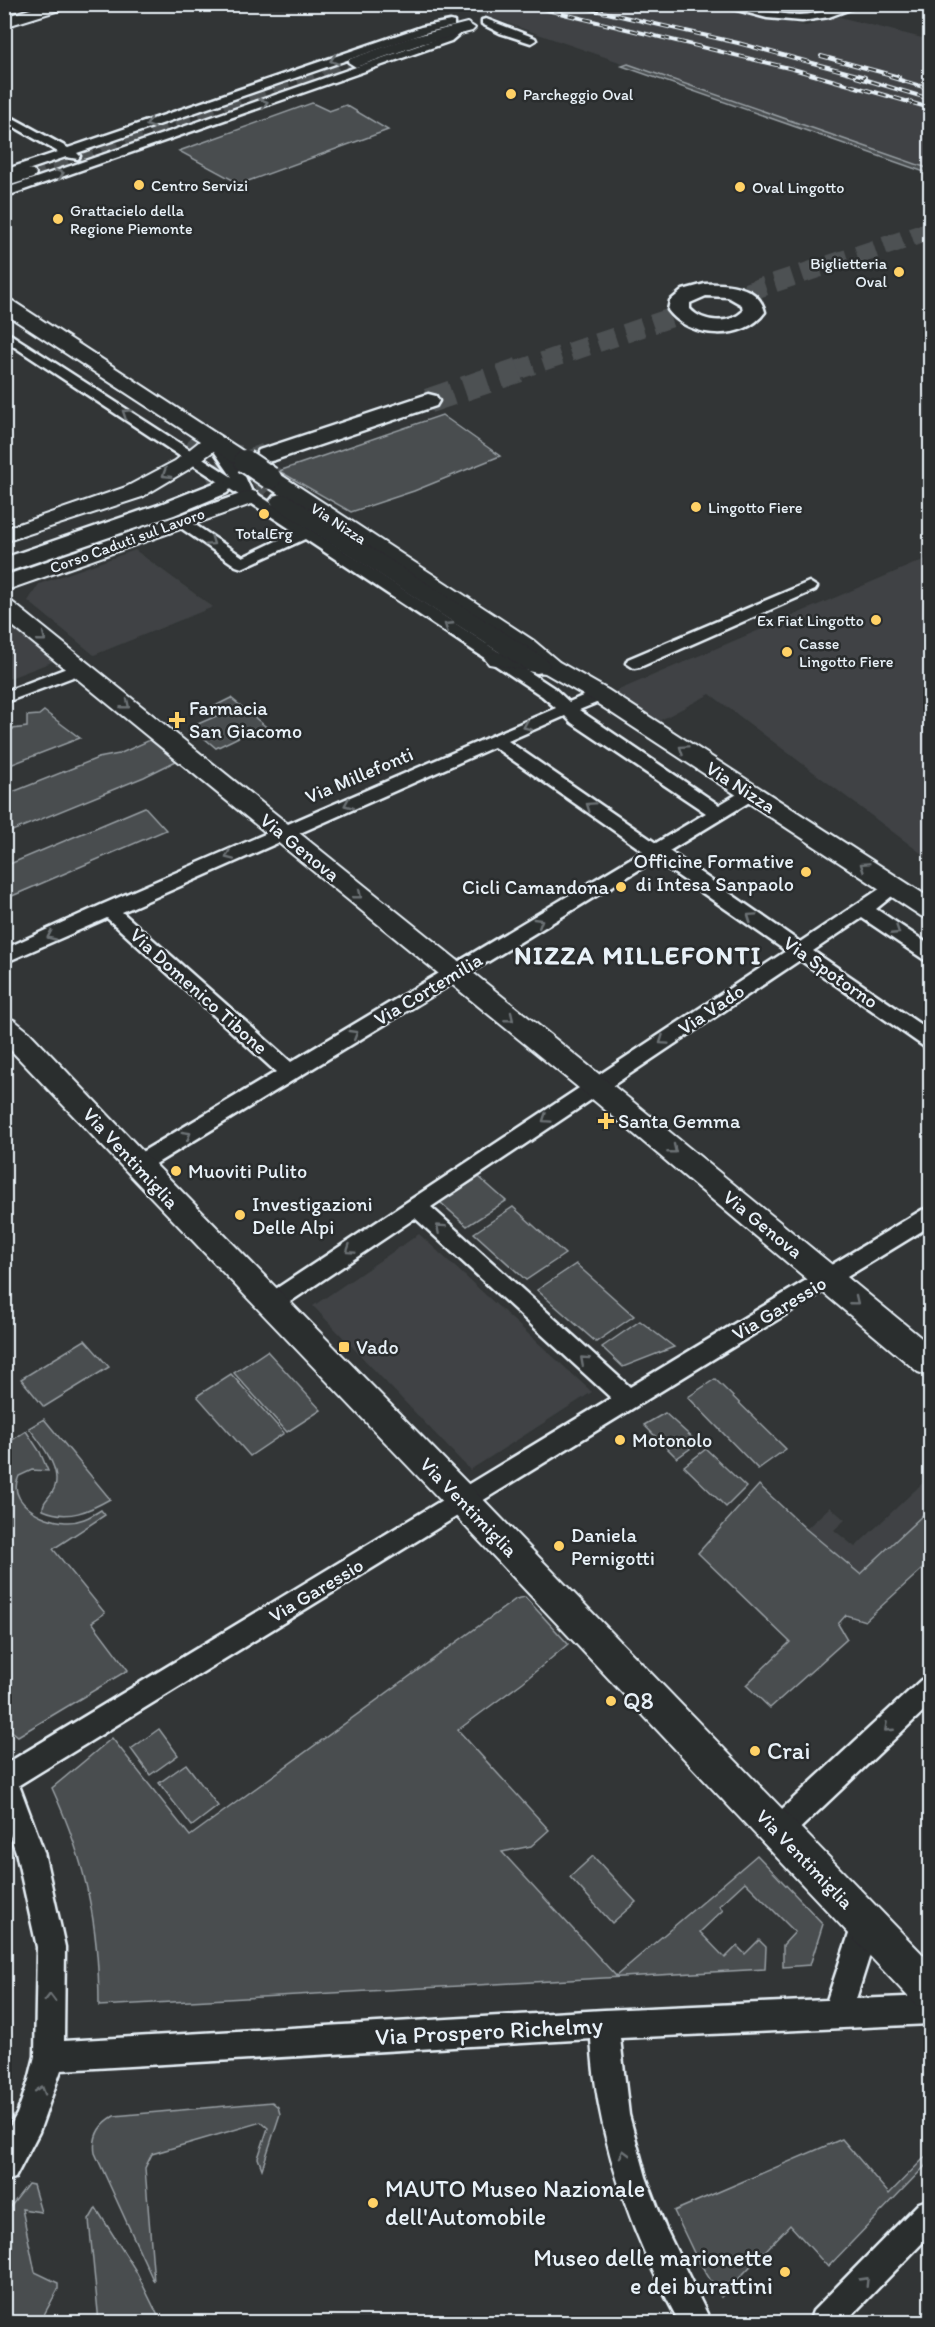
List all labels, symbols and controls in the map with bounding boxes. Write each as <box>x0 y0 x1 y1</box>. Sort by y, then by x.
one-way arrow <box>329 53 340 66</box>
place label: Parcheggio Oval <box>523 85 634 104</box>
marker: Parcheggio Oval <box>504 87 518 101</box>
one-way arrow <box>258 97 269 110</box>
one-way arrow <box>145 116 156 129</box>
one-way arrow <box>54 169 65 182</box>
place label: Centro Servizi <box>151 176 248 195</box>
marker: Centro Servizi <box>132 178 146 192</box>
place label: Oval Lingotto <box>752 178 845 197</box>
marker: Oval Lingotto <box>733 180 747 194</box>
place label: Grattacielo della Regione Piemonte <box>70 201 193 238</box>
marker: Grattacielo della Regione Piemonte <box>51 212 65 226</box>
place label: Biglietteria Oval <box>810 254 888 291</box>
marker: Biglietteria Oval <box>892 265 906 279</box>
one-way arrow <box>122 409 133 420</box>
one-way arrow <box>162 467 172 478</box>
street label: Via Nizza <box>307 498 371 549</box>
place label: Lingotto Fiere <box>708 498 803 517</box>
marker: Lingotto Fiere <box>689 500 703 514</box>
street label: Corso Caduti sul Lavoro <box>47 504 207 577</box>
marker: TotalErg <box>257 507 271 521</box>
place label: TotalErg <box>235 524 293 543</box>
one-way arrow <box>204 535 215 546</box>
place label: Ex Fiat Lingotto <box>757 611 864 630</box>
marker: Ex Fiat Lingotto <box>869 613 883 627</box>
one-way arrow <box>444 623 455 634</box>
one-way arrow <box>35 630 46 641</box>
place label: Casse Lingotto Fiere <box>799 634 894 671</box>
marker: Casse Lingotto Fiere <box>780 645 794 659</box>
place label: Farmacia San Giacomo <box>189 696 302 743</box>
one-way arrow <box>119 698 130 709</box>
marker: Farmacia San Giacomo <box>170 713 184 727</box>
one-way arrow <box>523 719 534 731</box>
street label: Via Millefonti <box>301 742 417 808</box>
one-way arrow <box>678 745 689 756</box>
street label: Via Nizza <box>701 756 781 819</box>
one-way arrow <box>344 797 355 809</box>
one-way arrow <box>586 802 597 813</box>
street label: Via Genova <box>255 808 345 886</box>
one-way arrow <box>224 849 235 861</box>
place label: Officine Formative di Intesa Sanpaolo <box>634 849 794 896</box>
one-way arrow <box>860 862 871 873</box>
marker: Officine Formative di Intesa Sanpaolo <box>799 865 813 879</box>
place label: Cicli Camandona <box>462 875 610 899</box>
marker: Cicli Camandona <box>614 880 628 894</box>
one-way arrow <box>351 887 362 898</box>
one-way arrow <box>746 913 757 924</box>
one-way arrow <box>533 918 543 930</box>
street label: Via Domenico Tibone <box>125 923 273 1059</box>
one-way arrow <box>889 924 900 935</box>
one-way arrow <box>46 928 57 940</box>
street label: Via Spotorno <box>779 931 883 1013</box>
district label: NIZZA MILLEFONTI <box>514 939 762 971</box>
street label: Via Cortemilia <box>369 947 487 1031</box>
street label: Via Vado <box>673 978 749 1040</box>
one-way arrow <box>503 1010 514 1021</box>
one-way arrow <box>348 1030 358 1042</box>
one-way arrow <box>659 1034 670 1045</box>
street label: Via Ventimiglia <box>78 1102 184 1214</box>
place label: Santa Gemma <box>618 1109 741 1133</box>
one-way arrow <box>542 1112 553 1123</box>
marker: Santa Gemma <box>599 1114 613 1128</box>
one-way arrow <box>181 1131 191 1143</box>
one-way arrow <box>666 1143 677 1154</box>
place label: Muoviti Pulito <box>188 1159 307 1183</box>
marker: Muoviti Pulito <box>169 1164 183 1178</box>
street label: Via Genova <box>718 1185 808 1263</box>
place label: Investigazioni Delle Alpi <box>252 1192 373 1239</box>
marker: Investigazioni Delle Alpi <box>233 1208 247 1222</box>
one-way arrow <box>436 1224 447 1235</box>
one-way arrow <box>345 1243 356 1254</box>
street label: Via Garessio <box>727 1270 831 1346</box>
one-way arrow <box>849 1294 860 1305</box>
place label: Vado <box>356 1335 399 1359</box>
marker: Vado <box>337 1340 351 1354</box>
one-way arrow <box>580 1356 591 1367</box>
place label: Motonolo <box>632 1428 712 1452</box>
marker: Motonolo <box>613 1433 627 1447</box>
street label: Via Ventimiglia <box>415 1452 523 1562</box>
place label: Daniela Pernigotti <box>571 1523 655 1570</box>
marker: Daniela Pernigotti <box>552 1539 566 1553</box>
street label: Via Garessio <box>264 1552 368 1628</box>
place label: Q8 <box>623 1686 654 1715</box>
marker: Q8 <box>604 1694 618 1708</box>
one-way arrow <box>884 1720 895 1731</box>
place label: Crai <box>767 1736 810 1765</box>
marker: Crai <box>748 1744 762 1758</box>
street label: Via Ventimiglia <box>751 1804 859 1914</box>
one-way arrow <box>44 1993 56 2002</box>
street label: Via Prospero Richelmy <box>374 2010 604 2051</box>
one-way arrow <box>34 2085 46 2096</box>
one-way arrow <box>619 2149 632 2159</box>
place label: MAUTO Museo Nazionale dell'Automobile <box>385 2174 645 2231</box>
marker: MAUTO Museo Nazionale dell'Automobile <box>366 2196 380 2210</box>
place label: Museo delle marionette e dei burattini <box>533 2243 773 2300</box>
marker: Museo delle marionette e dei burattini <box>778 2265 792 2279</box>
one-way arrow <box>858 2277 869 2288</box>

